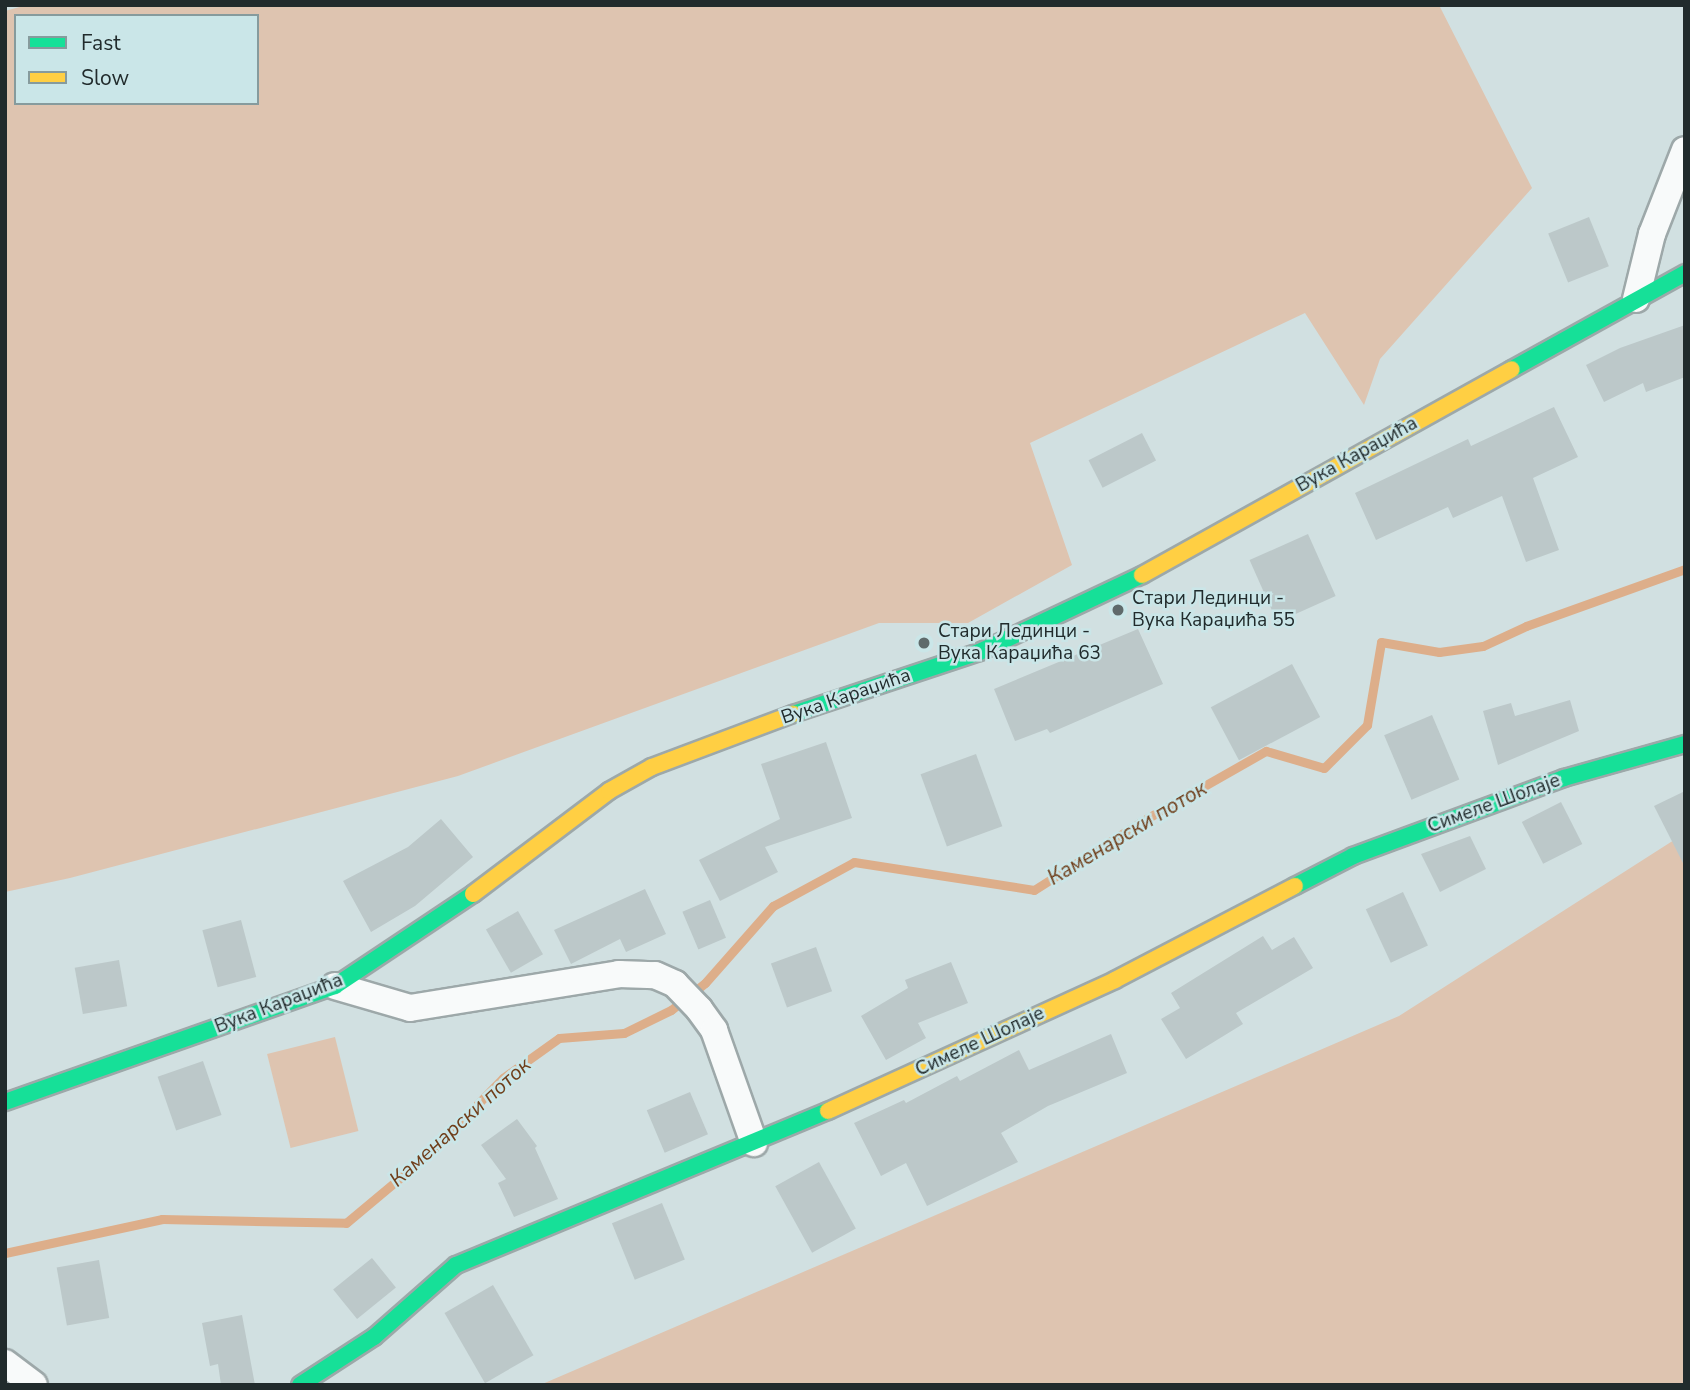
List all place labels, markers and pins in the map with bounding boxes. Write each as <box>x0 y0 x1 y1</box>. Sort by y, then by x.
place label: Стари Лединци - Вука Караџића 55 <box>1132 588 1295 632</box>
marker: Стари Лединци - Вука Караџића 55 <box>1110 602 1126 618</box>
place label: Стари Лединци - Вука Караџића 63 <box>938 621 1101 665</box>
marker: Стари Лединци - Вука Караџића 63 <box>916 635 932 651</box>

